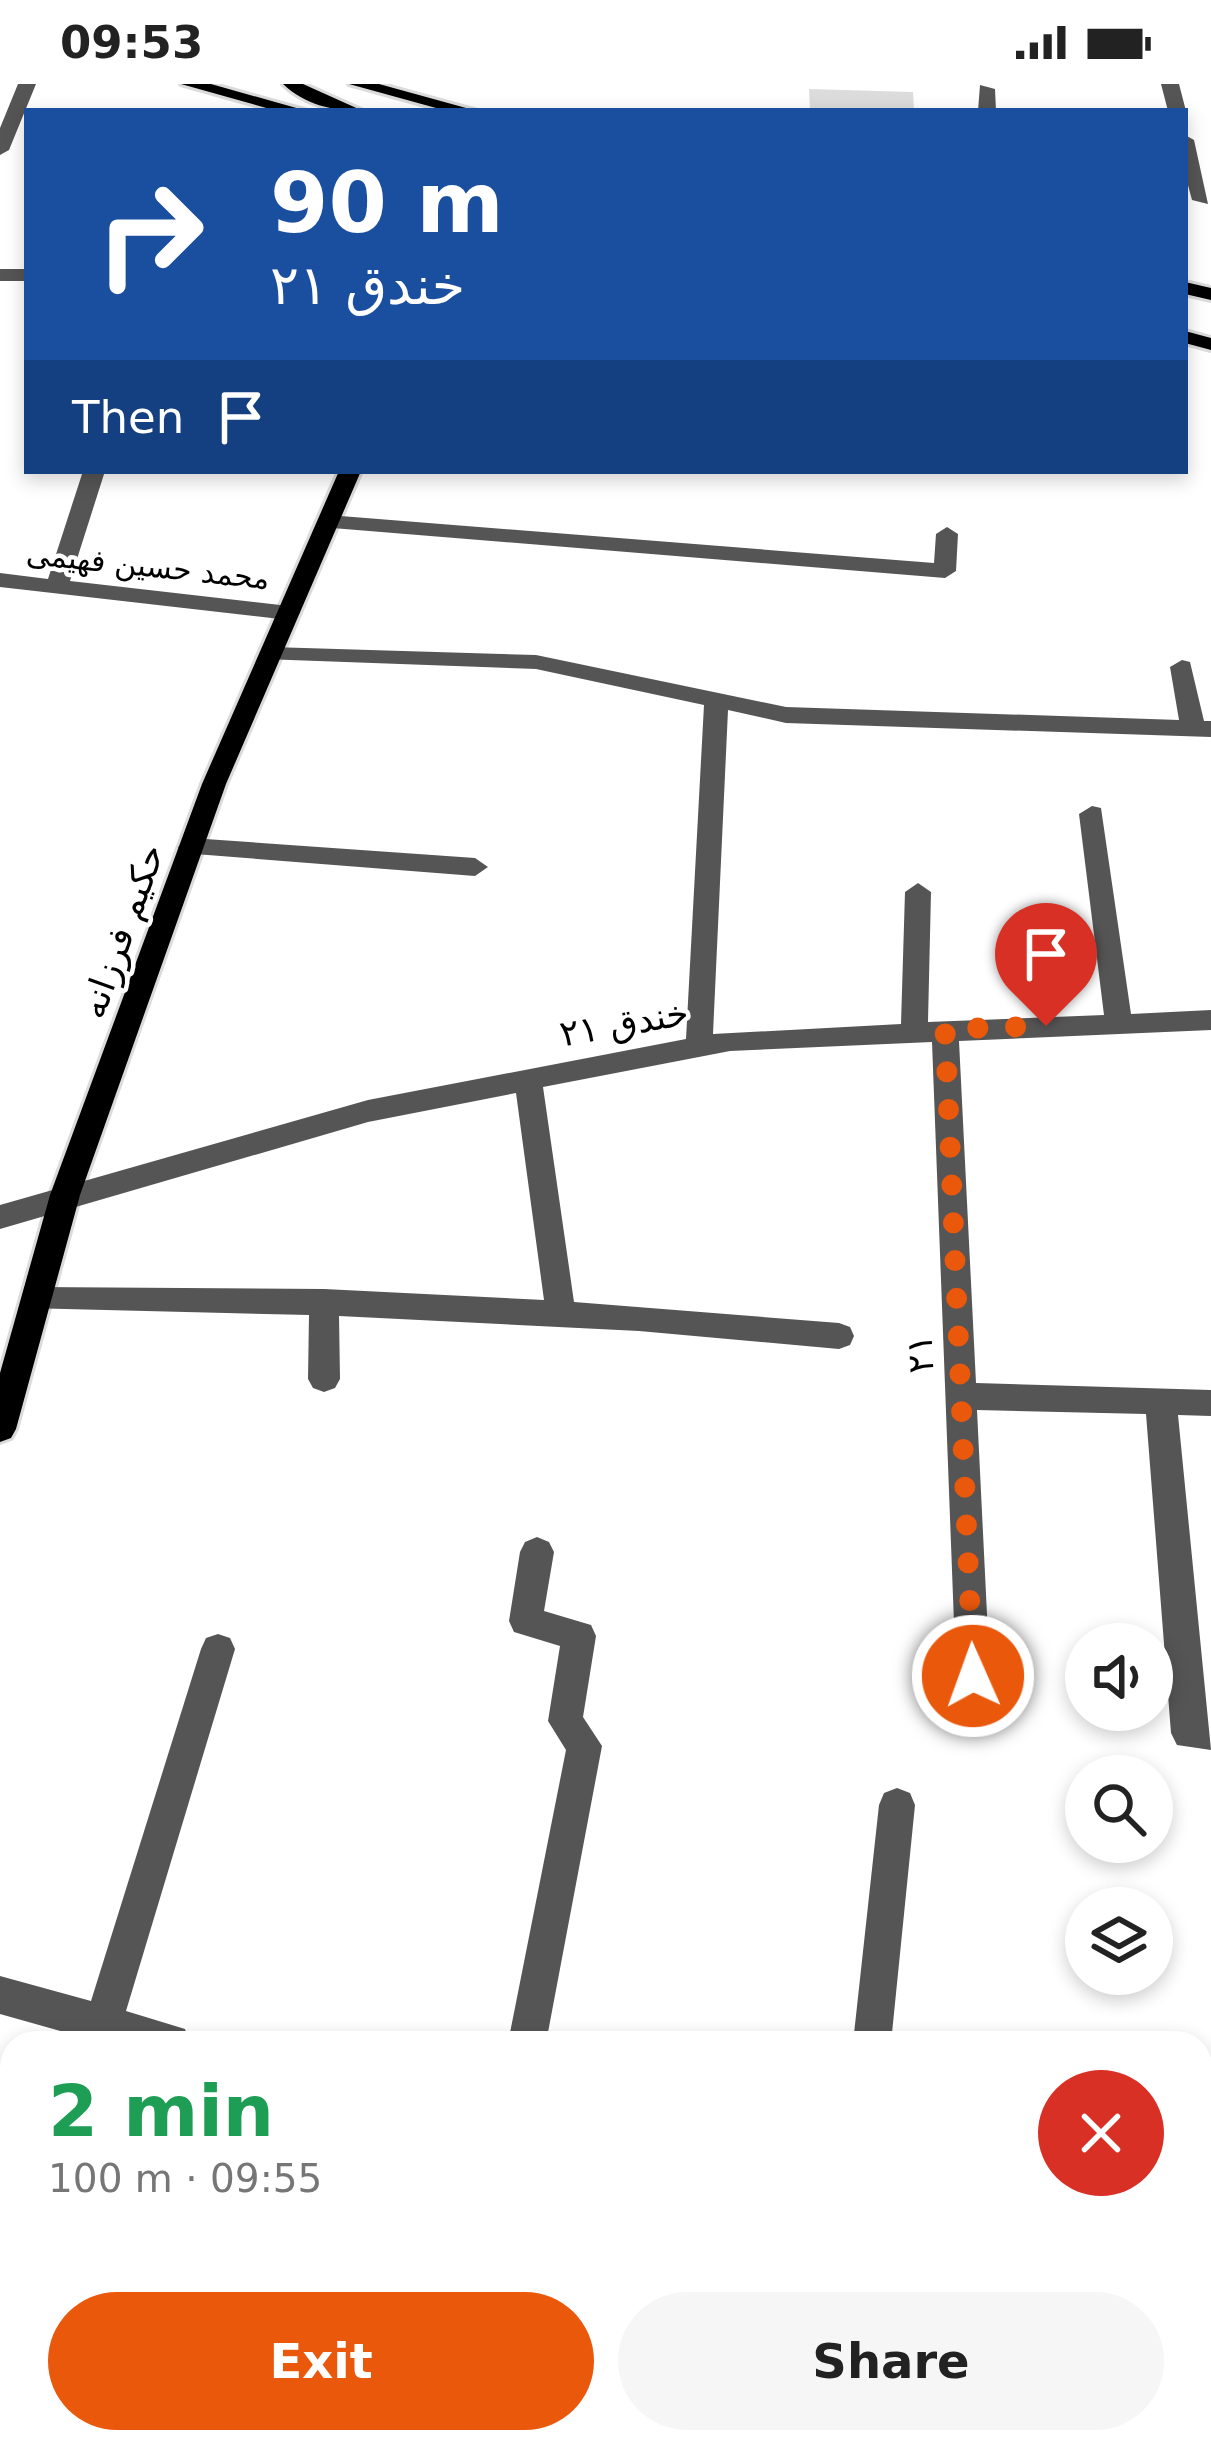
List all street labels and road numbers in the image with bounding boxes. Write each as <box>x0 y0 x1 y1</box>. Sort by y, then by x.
street label: محمد حسین فهیمی <box>25 536 271 597</box>
street label: حکیم فرزانه <box>72 838 173 1024</box>
street label: ۲۱ خندق <box>556 992 692 1054</box>
street label: ۲۱ <box>899 1334 941 1374</box>

